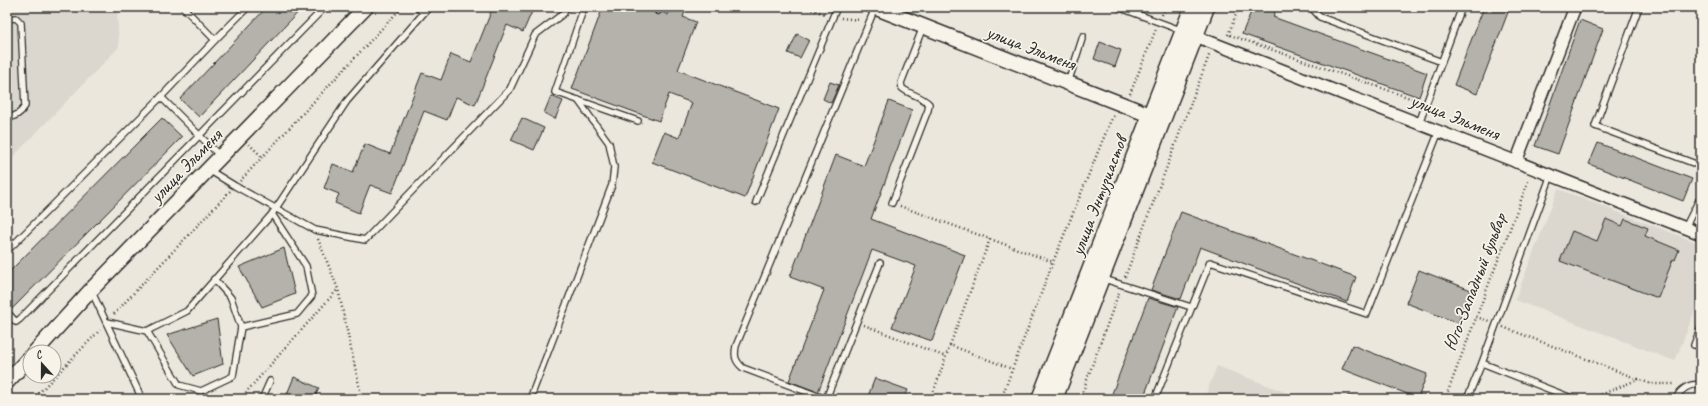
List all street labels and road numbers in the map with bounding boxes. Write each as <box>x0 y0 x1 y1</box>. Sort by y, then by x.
street label: улица Эльменя <box>982 20 1081 77</box>
street label: улица Эльменя <box>1406 88 1505 146</box>
street label: улица Эльменя <box>144 122 229 209</box>
street label: улица Энтузиастов <box>1065 130 1134 260</box>
street label: Юго-Западный бульвар <box>1438 208 1513 354</box>

